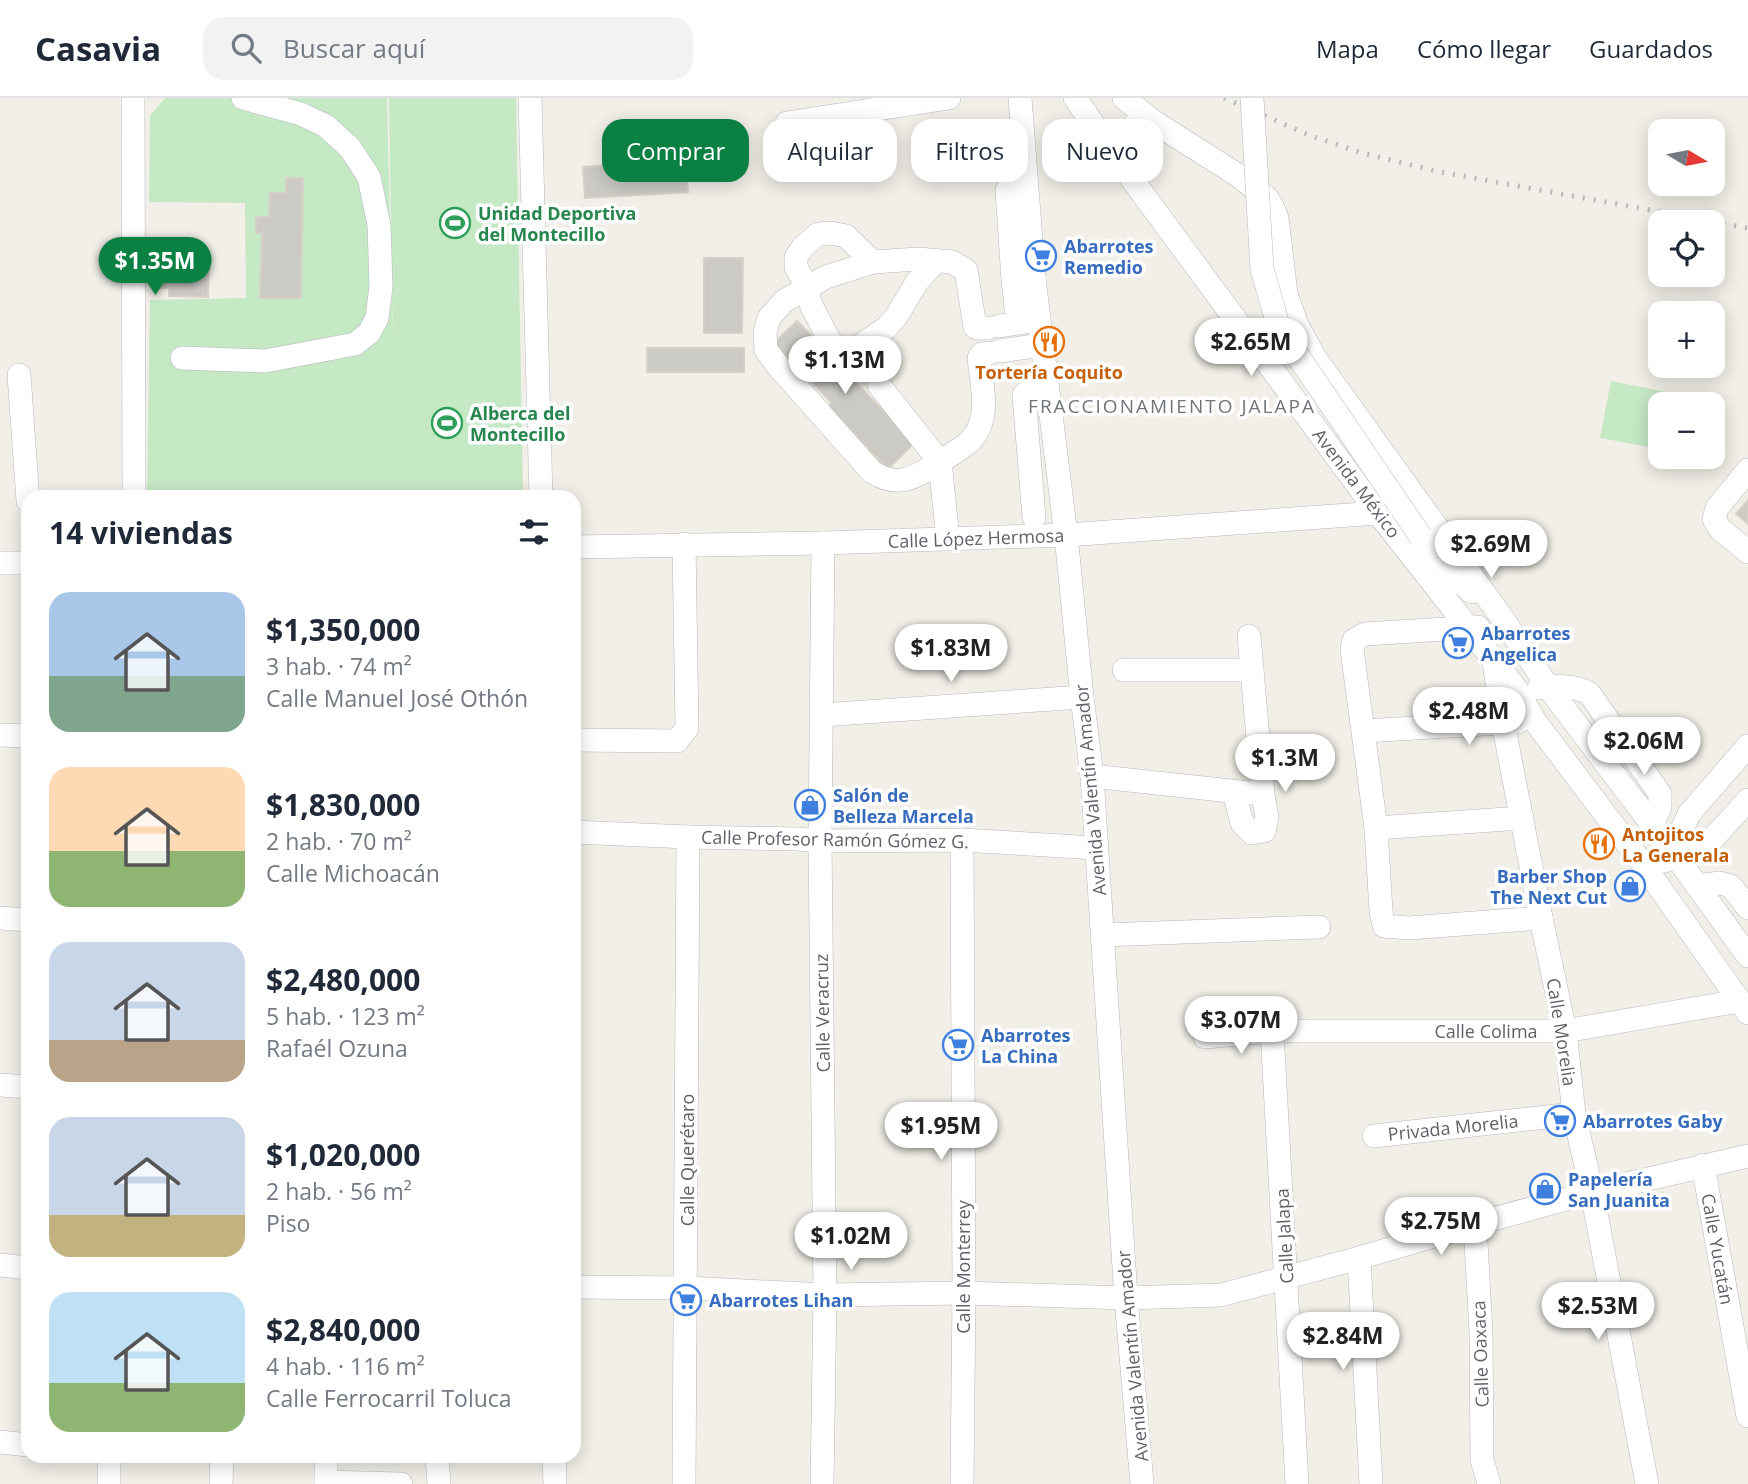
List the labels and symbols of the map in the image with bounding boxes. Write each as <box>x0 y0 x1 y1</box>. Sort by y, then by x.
north arrow <box>1648 119 1726 196</box>
place label: Unidad Deportiva del Montecillo <box>478 201 636 246</box>
sports icon: Unidad Deportiva del Montecillo <box>438 206 472 240</box>
place label: Abarrotes Remedio <box>1064 234 1154 279</box>
pin: $1.35M <box>98 238 212 297</box>
supermarket icon: Abarrotes Remedio <box>1024 239 1058 273</box>
pin: $2.65M <box>1194 318 1308 378</box>
restaurant icon: Tortería Coquito <box>1032 325 1066 359</box>
pin: $1.13M <box>788 336 902 396</box>
place label: Tortería Coquito <box>975 360 1123 384</box>
district label: FRACCIONAMIENTO JALAPA <box>1028 393 1316 419</box>
place label: Alberca del Montecillo <box>470 401 570 446</box>
sports icon: Alberca del Montecillo <box>430 406 464 440</box>
street label: Avenida México <box>1308 423 1406 543</box>
pin: $2.69M <box>1434 520 1548 580</box>
street label: Calle López Hermosa <box>887 523 1065 553</box>
place label: Abarrotes Angelica <box>1481 621 1571 666</box>
pin: $1.83M <box>894 624 1008 684</box>
supermarket icon: Abarrotes Angelica <box>1441 626 1475 660</box>
street label: Avenida Valentín Amador <box>1069 683 1111 897</box>
pin: $2.48M <box>1412 688 1526 747</box>
pin: $2.06M <box>1587 718 1701 777</box>
pin: $1.3M <box>1236 734 1334 794</box>
place label: Salón de Belleza Marcela <box>833 783 974 828</box>
shop icon: Salón de Belleza Marcela <box>793 788 827 822</box>
place label: Antojitos La Generala <box>1622 822 1729 867</box>
street label: Calle Profesor Ramón Gómez G. <box>701 825 969 853</box>
restaurant icon: Antojitos La Generala <box>1582 827 1616 861</box>
place label: Barber Shop The Next Cut <box>1490 864 1607 909</box>
shop icon: Barber Shop The Next Cut <box>1613 869 1647 903</box>
street label: Calle Veracruz <box>809 953 835 1073</box>
street label: Calle Morelia <box>1542 976 1582 1088</box>
pin: $3.07M <box>1184 996 1298 1056</box>
street label: Calle Colima <box>1434 1019 1538 1043</box>
place label: Abarrotes La China <box>981 1023 1071 1068</box>
supermarket icon: Abarrotes La China <box>941 1028 975 1062</box>
street label: Calle Querétaro <box>675 1094 699 1226</box>
pin: $1.95M <box>884 1102 998 1162</box>
supermarket icon: Abarrotes Gaby <box>1543 1104 1577 1138</box>
street label: Privada Morelia <box>1387 1108 1519 1146</box>
place label: Abarrotes Gaby <box>1583 1109 1724 1133</box>
place label: Papelería San Juanita <box>1568 1167 1670 1212</box>
shop icon: Papelería San Juanita <box>1528 1172 1562 1206</box>
street label: Calle Jalapa <box>1270 1188 1298 1284</box>
street label: Calle Yucatán <box>1696 1192 1740 1306</box>
pin: $2.75M <box>1384 1198 1498 1257</box>
street label: Calle Monterrey <box>951 1199 975 1334</box>
pin: $1.02M <box>794 1212 908 1272</box>
street label: Avenida Valentín Amador <box>1111 1249 1153 1463</box>
pin: $2.53M <box>1541 1282 1655 1342</box>
supermarket icon: Abarrotes Lihan <box>669 1283 703 1317</box>
place label: Abarrotes Lihan <box>709 1288 853 1312</box>
street label: Calle Oaxaca <box>1466 1300 1494 1408</box>
pin: $2.84M <box>1286 1312 1400 1372</box>

